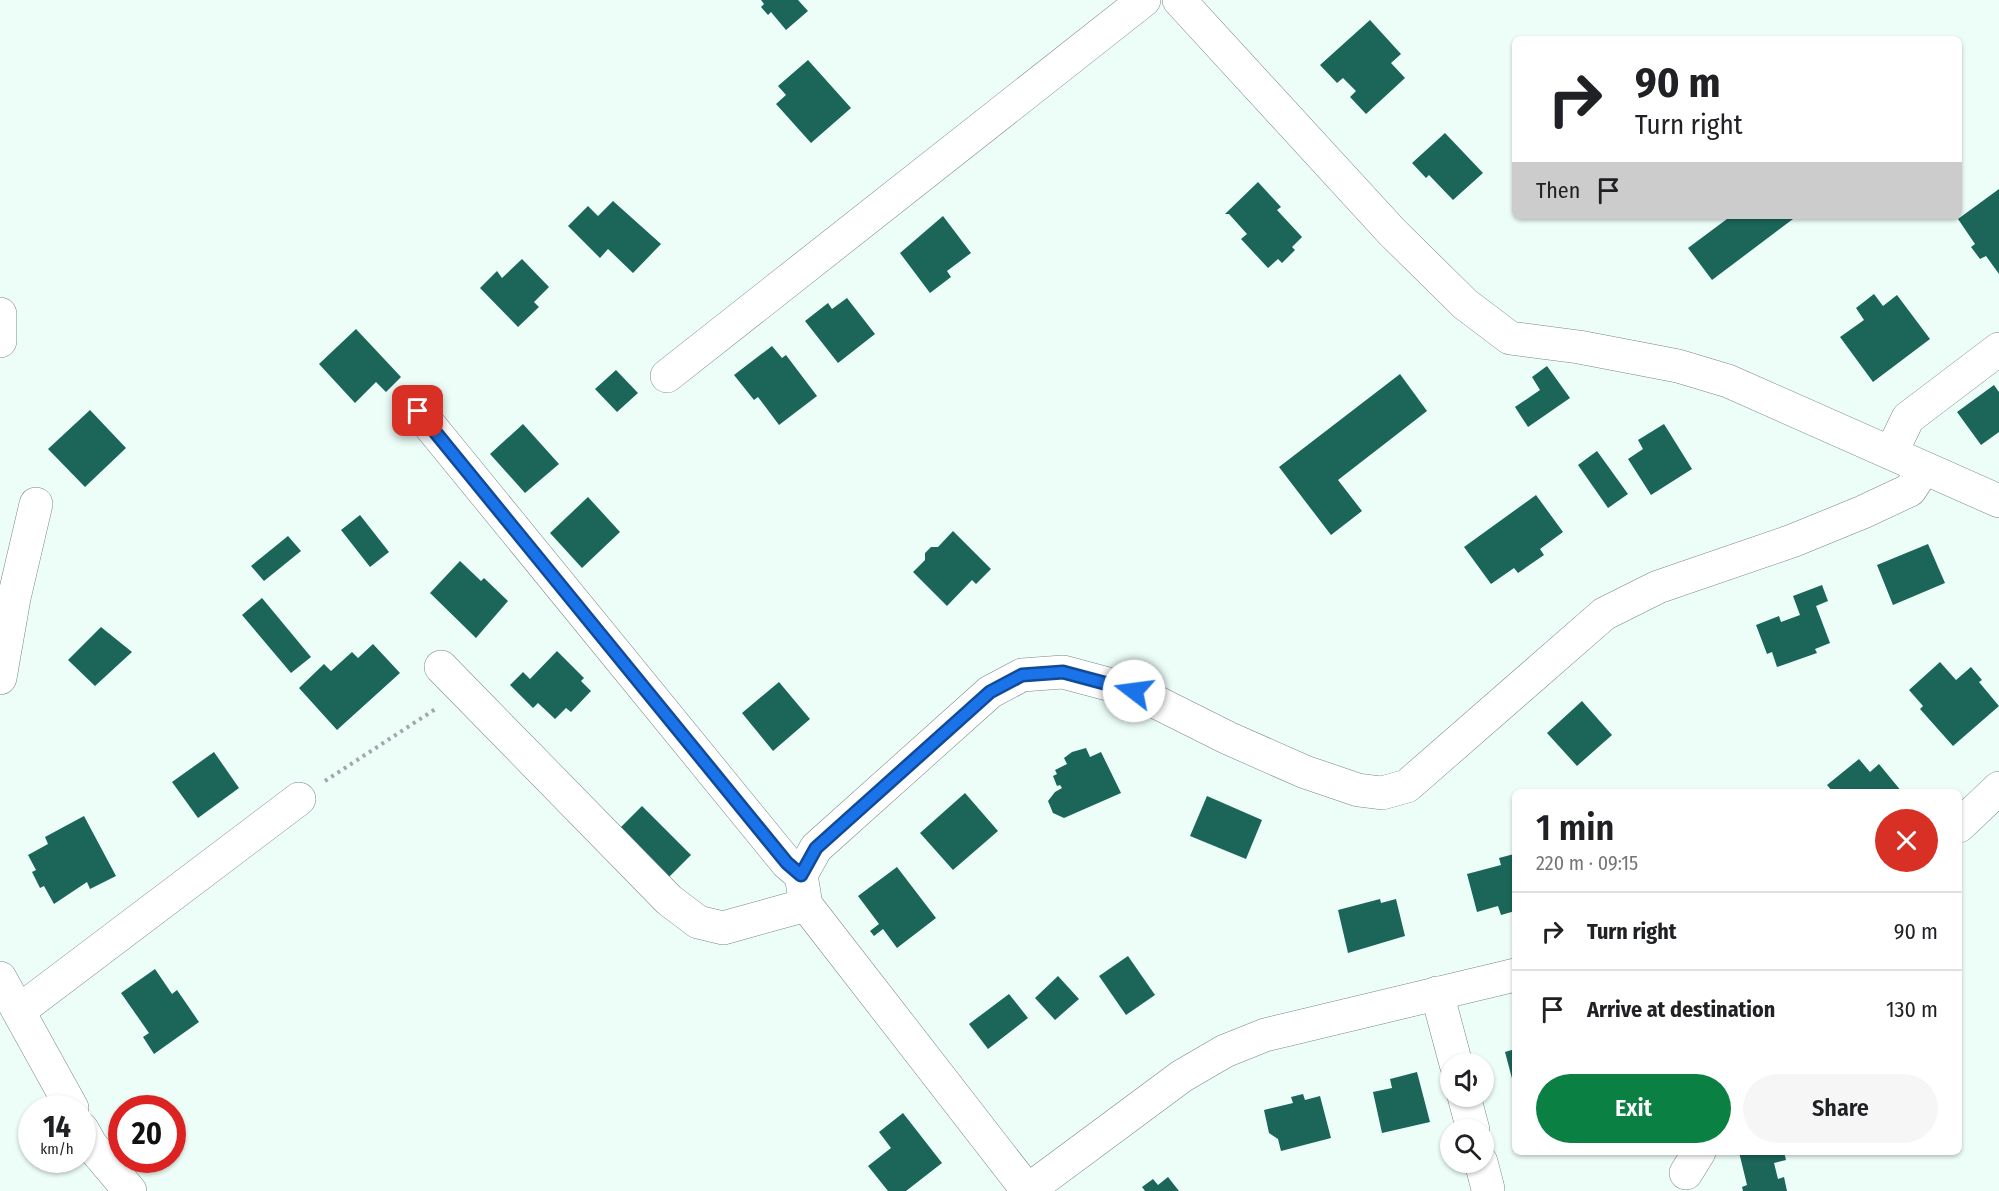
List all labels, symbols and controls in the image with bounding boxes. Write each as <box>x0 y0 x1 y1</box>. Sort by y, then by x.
text: 90 m <box>1635 58 1720 108</box>
icon: right <box>1536 60 1614 138</box>
text: Turn right <box>1635 109 1743 141</box>
icon: arrive <box>1592 174 1625 207</box>
text: Then <box>1536 177 1580 204</box>
pin <box>392 385 443 436</box>
icon: arrive <box>401 394 434 427</box>
position arrow <box>1102 659 1166 723</box>
text: 1 min <box>1536 806 1614 850</box>
button: close <box>1875 809 1938 872</box>
text: 220 m · 09:15 <box>1536 851 1638 875</box>
icon: right <box>1536 915 1569 948</box>
text: Turn right <box>1587 918 1676 945</box>
text: 90 m <box>1894 918 1938 945</box>
icon: arrive <box>1536 993 1569 1026</box>
text: Arrive at destination <box>1587 996 1775 1023</box>
text: 130 m <box>1886 996 1938 1023</box>
map controls <box>1440 1053 1494 1173</box>
button: sound <box>1440 1053 1494 1107</box>
button: Exit <box>1536 1074 1731 1143</box>
button: Share <box>1743 1074 1938 1143</box>
speed limit sign: 20 <box>108 1095 186 1173</box>
text: 14 <box>43 1109 71 1145</box>
button: search <box>1440 1119 1494 1173</box>
text: km/h <box>40 1140 74 1158</box>

